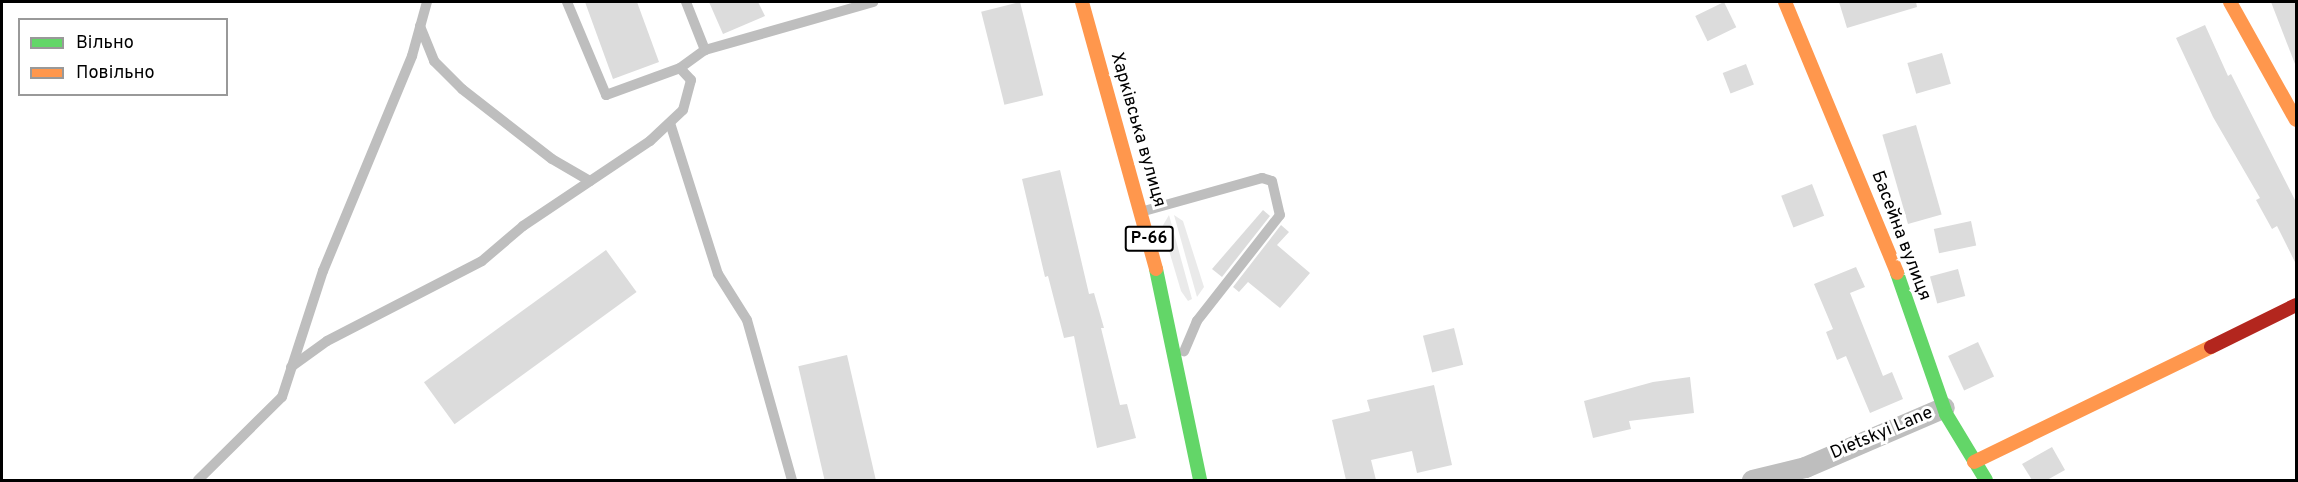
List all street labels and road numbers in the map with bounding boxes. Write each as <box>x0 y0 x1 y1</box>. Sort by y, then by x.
street label: Харківська вулиця <box>1105 50 1169 210</box>
street label: Басейна вулиця <box>1865 168 1935 304</box>
road number: Р-66 <box>1124 226 1174 252</box>
street label: Dietskyi Lane <box>1828 403 1936 465</box>

